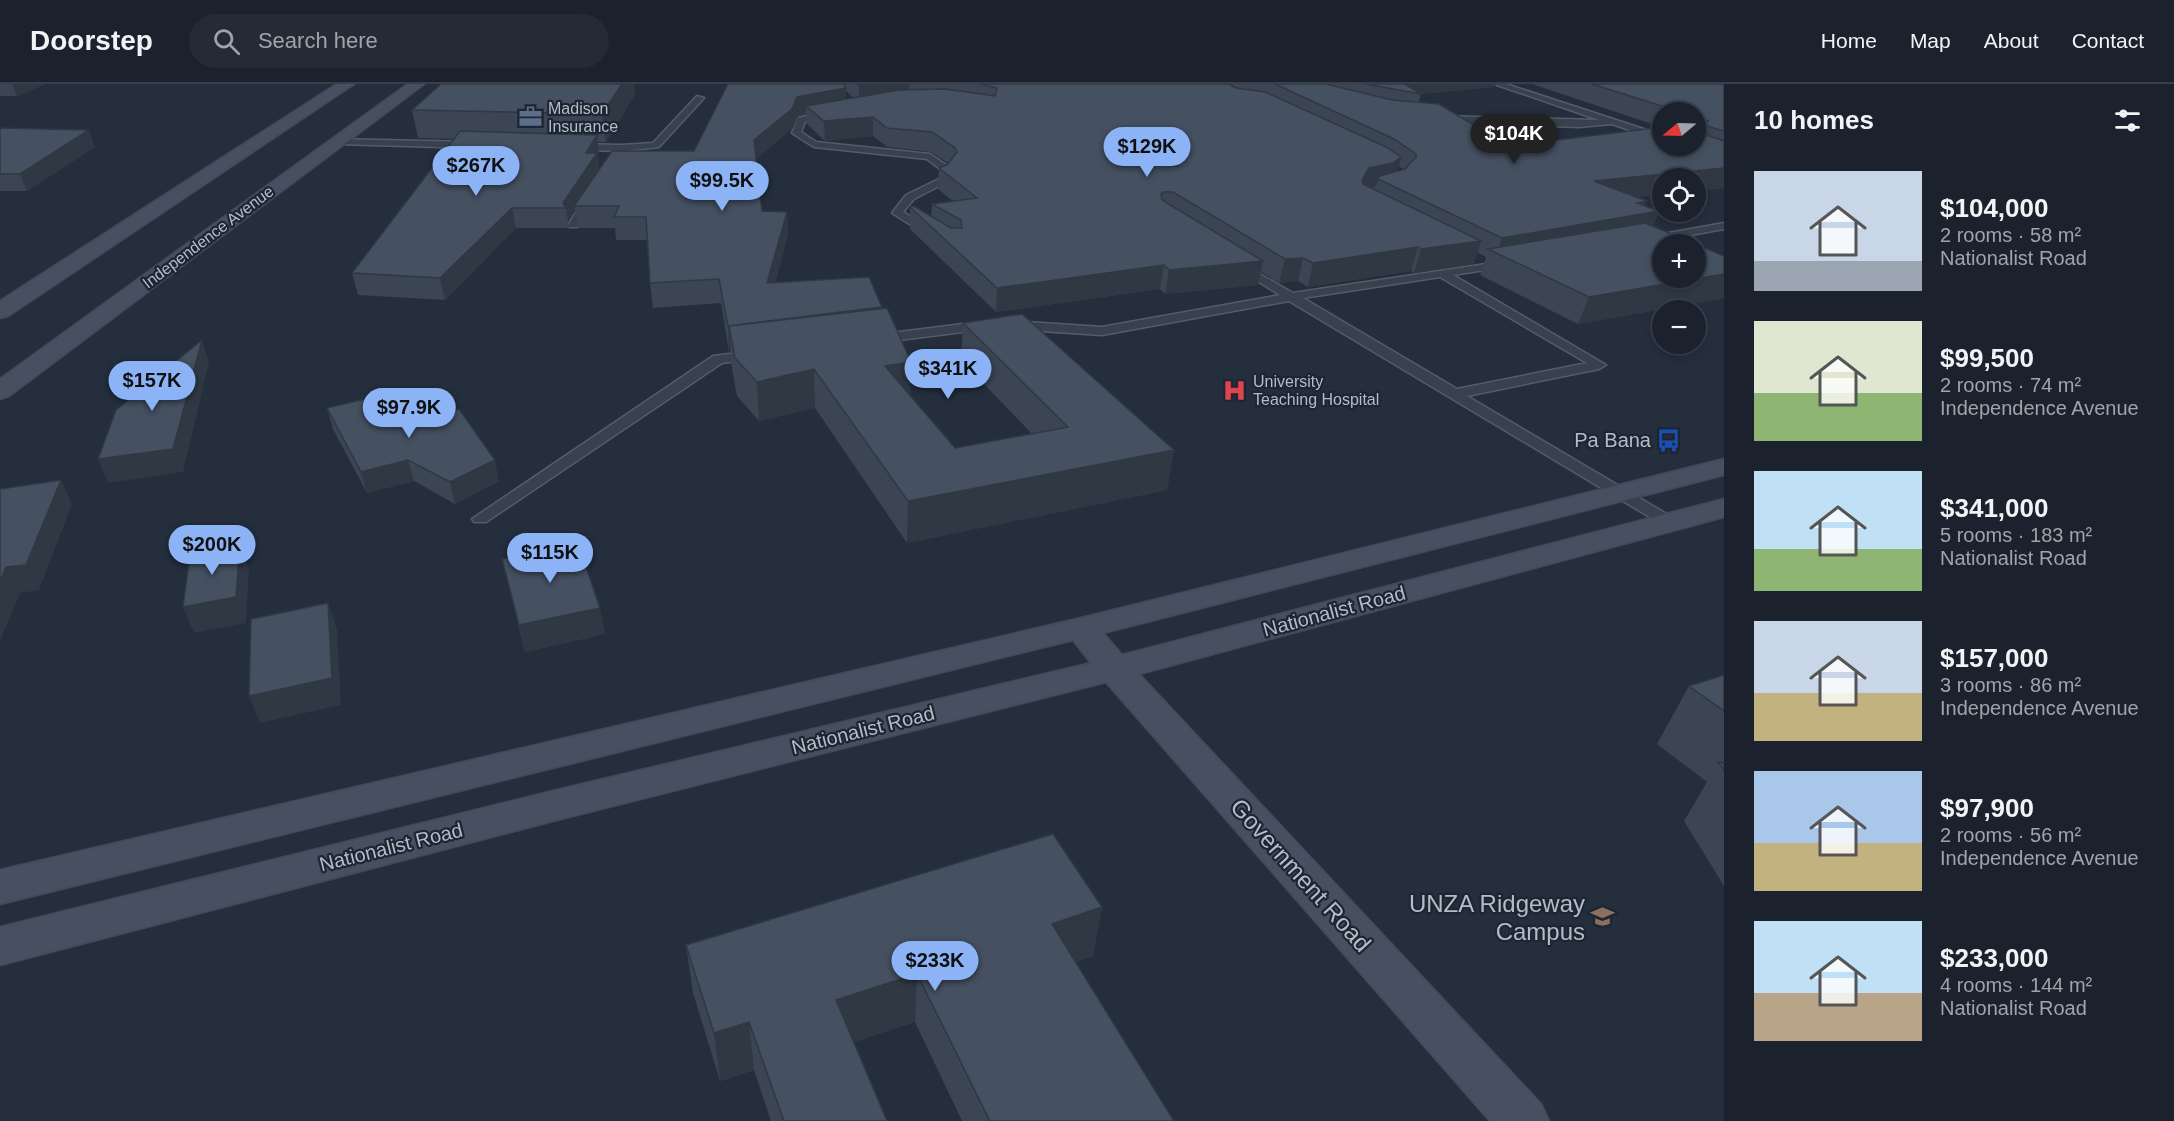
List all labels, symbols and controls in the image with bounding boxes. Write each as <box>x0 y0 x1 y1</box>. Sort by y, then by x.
search box <box>189 14 609 68</box>
text: Doorstep <box>30 25 153 56</box>
icon: search <box>210 25 243 58</box>
text: Search here <box>258 28 378 53</box>
text: Home <box>1821 29 1877 52</box>
text: Map <box>1910 29 1951 52</box>
text: About <box>1984 29 2039 52</box>
text: Contact <box>2072 29 2144 52</box>
place label: Madison Insurance <box>548 100 618 135</box>
north arrow <box>1652 102 1706 156</box>
map controls <box>1652 102 1706 354</box>
office icon: Madison Insurance <box>517 104 543 130</box>
icon: filters <box>2111 104 2144 137</box>
text: 10 homes <box>1754 105 1874 135</box>
pin: $104K <box>1472 114 1556 165</box>
text: $104K <box>1485 122 1543 144</box>
pin: $129K <box>1105 127 1189 178</box>
text: $129K <box>1118 135 1176 157</box>
pin: $267K <box>434 146 518 197</box>
text: $267K <box>447 154 505 176</box>
pin: $99.5K <box>673 161 771 212</box>
button: locate <box>1652 168 1706 222</box>
text: $99.5K <box>690 169 754 191</box>
street label: Independence Avenue <box>139 182 277 292</box>
text: $104,000 <box>1940 193 2048 223</box>
icon: home <box>1802 195 1874 267</box>
text: 2 rooms · 58 m² <box>1940 224 2081 246</box>
button: + <box>1652 234 1706 288</box>
text: Nationalist Road <box>1940 247 2087 269</box>
button: − <box>1652 300 1706 354</box>
text: $99,500 <box>1940 343 2034 373</box>
icon: home <box>1802 345 1874 417</box>
pin: $341K <box>906 349 990 400</box>
text: $341K <box>919 357 977 379</box>
pin: $157K <box>110 361 194 412</box>
text: $157K <box>123 369 181 391</box>
place label: University Teaching Hospital <box>1253 373 1379 408</box>
text: 2 rooms · 74 m² <box>1940 374 2081 396</box>
hospital icon: University Teaching Hospital <box>1222 377 1248 403</box>
pin: $97.9K <box>360 388 458 439</box>
text: $97.9K <box>377 396 441 418</box>
text: Independence Avenue <box>1940 397 2139 419</box>
bus stop icon: Pa Bana <box>1656 427 1682 453</box>
place label: Pa Bana <box>1574 429 1652 451</box>
text: $341,000 <box>1940 493 2048 523</box>
icon: home <box>1802 495 1874 567</box>
text: 5 rooms · 183 m² <box>1940 524 2092 546</box>
pin: $200K <box>170 525 254 576</box>
text: $200K <box>183 533 241 555</box>
pin: $115K <box>508 533 592 584</box>
text: $115K <box>521 541 579 563</box>
text: Nationalist Road <box>1940 547 2087 569</box>
street label: Nationalist Road <box>1260 581 1408 641</box>
text: $157,000 <box>1940 643 2048 673</box>
icon: home <box>1802 645 1874 717</box>
text: 3 rooms · 86 m² <box>1940 674 2081 696</box>
text: Independence Avenue <box>1940 697 2139 719</box>
street label: Nationalist Road <box>789 702 937 758</box>
street label: Government Road <box>1225 793 1377 957</box>
text: $97,900 <box>1940 793 2034 823</box>
icon: home <box>1802 795 1874 867</box>
street label: Nationalist Road <box>317 819 465 875</box>
text: 2 rooms · 56 m² <box>1940 824 2081 846</box>
text: Independence Avenue <box>1940 847 2139 869</box>
place label: UNZA Ridgeway Campus <box>1409 890 1585 945</box>
school or university icon: UNZA Ridgeway Campus <box>1590 904 1616 930</box>
pin: $233K <box>893 941 977 992</box>
text: $233,000 <box>1940 943 2048 973</box>
icon: home <box>1802 945 1874 1017</box>
text: $233K <box>906 949 964 971</box>
text: 4 rooms · 144 m² <box>1940 974 2092 996</box>
text: Nationalist Road <box>1940 997 2087 1019</box>

